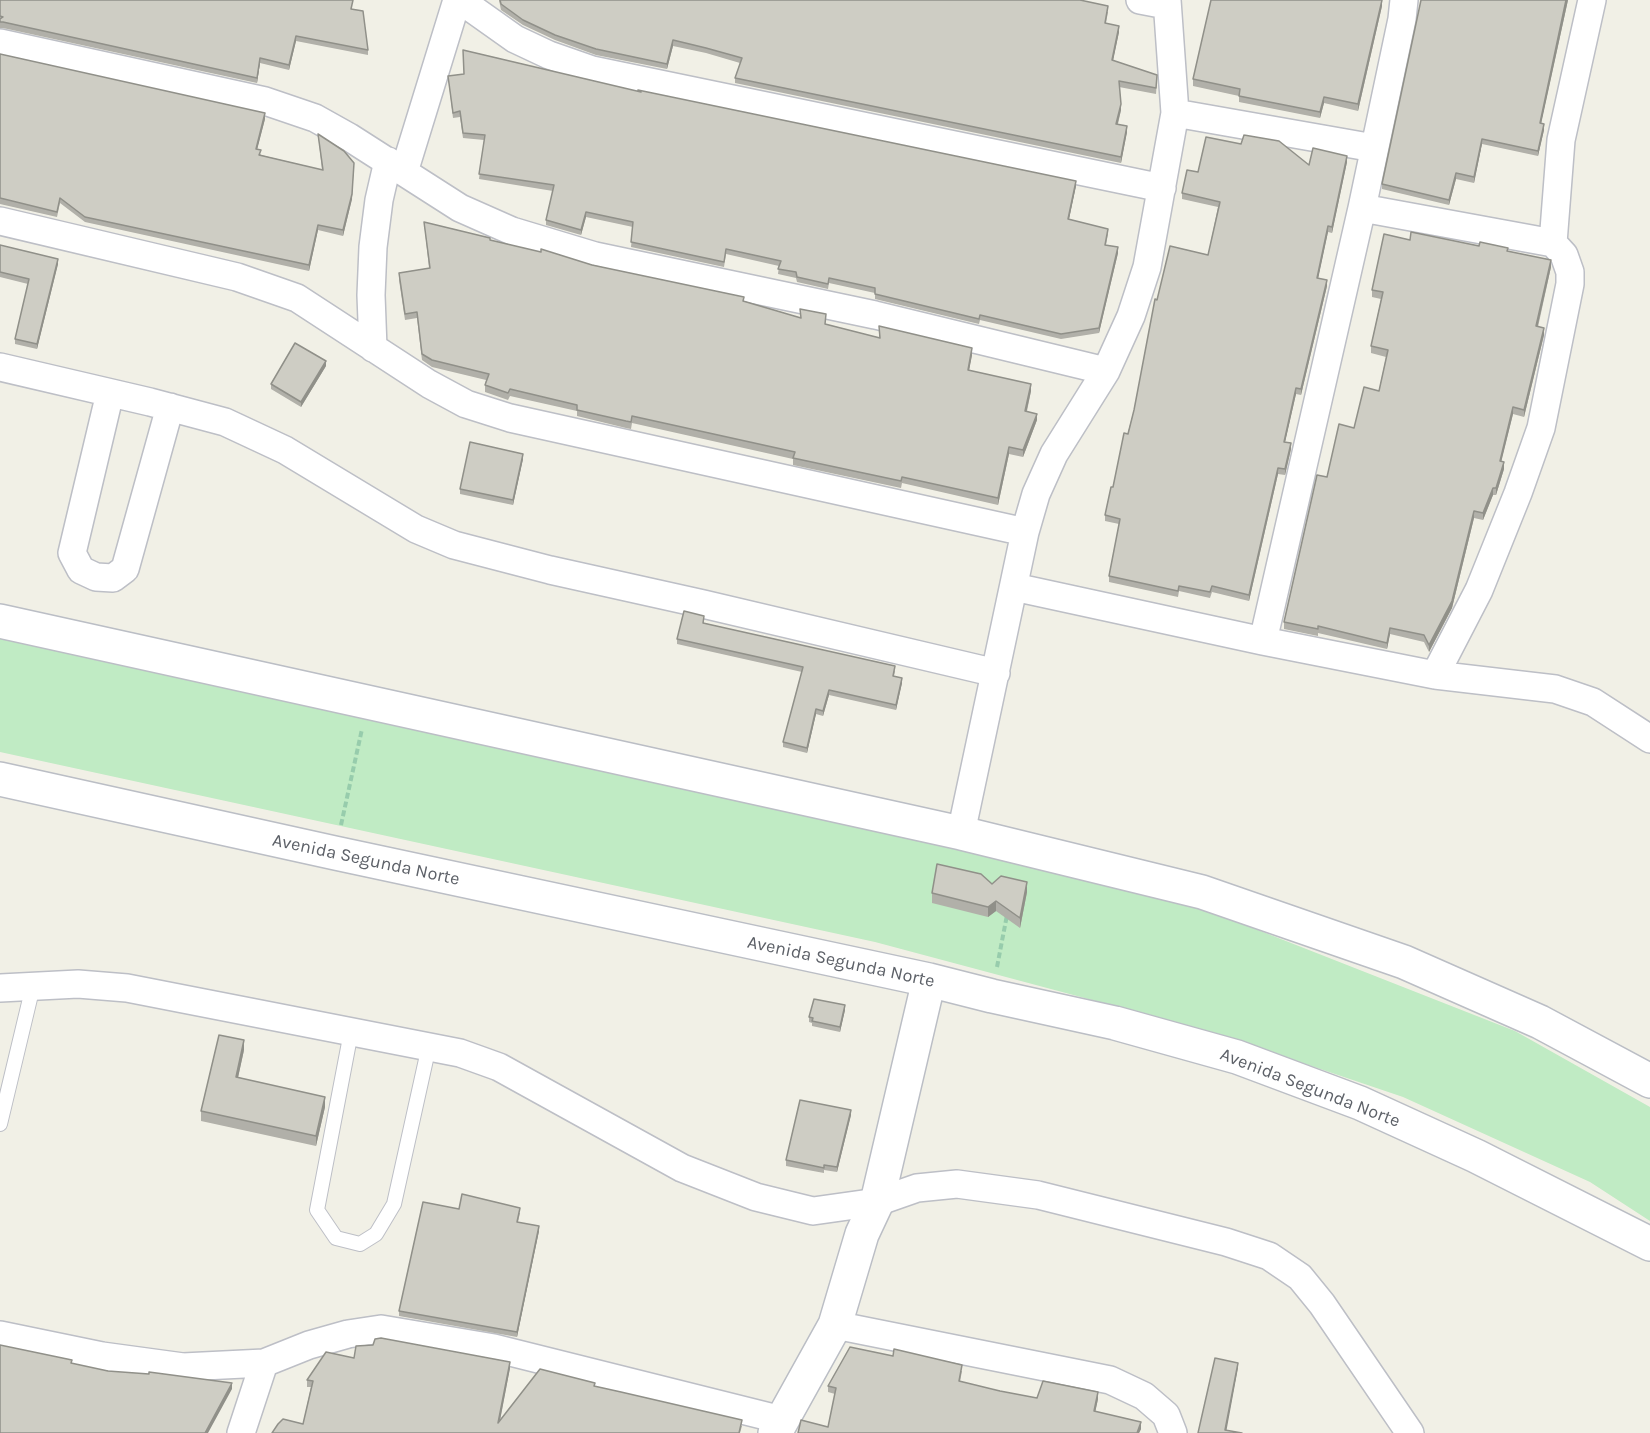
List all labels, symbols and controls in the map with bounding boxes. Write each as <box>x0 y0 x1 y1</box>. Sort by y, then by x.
street label: Avenida Segunda Norte <box>270 830 462 890</box>
street label: Avenida Segunda Norte <box>745 932 937 992</box>
street label: Avenida Segunda Norte <box>1217 1044 1403 1132</box>

